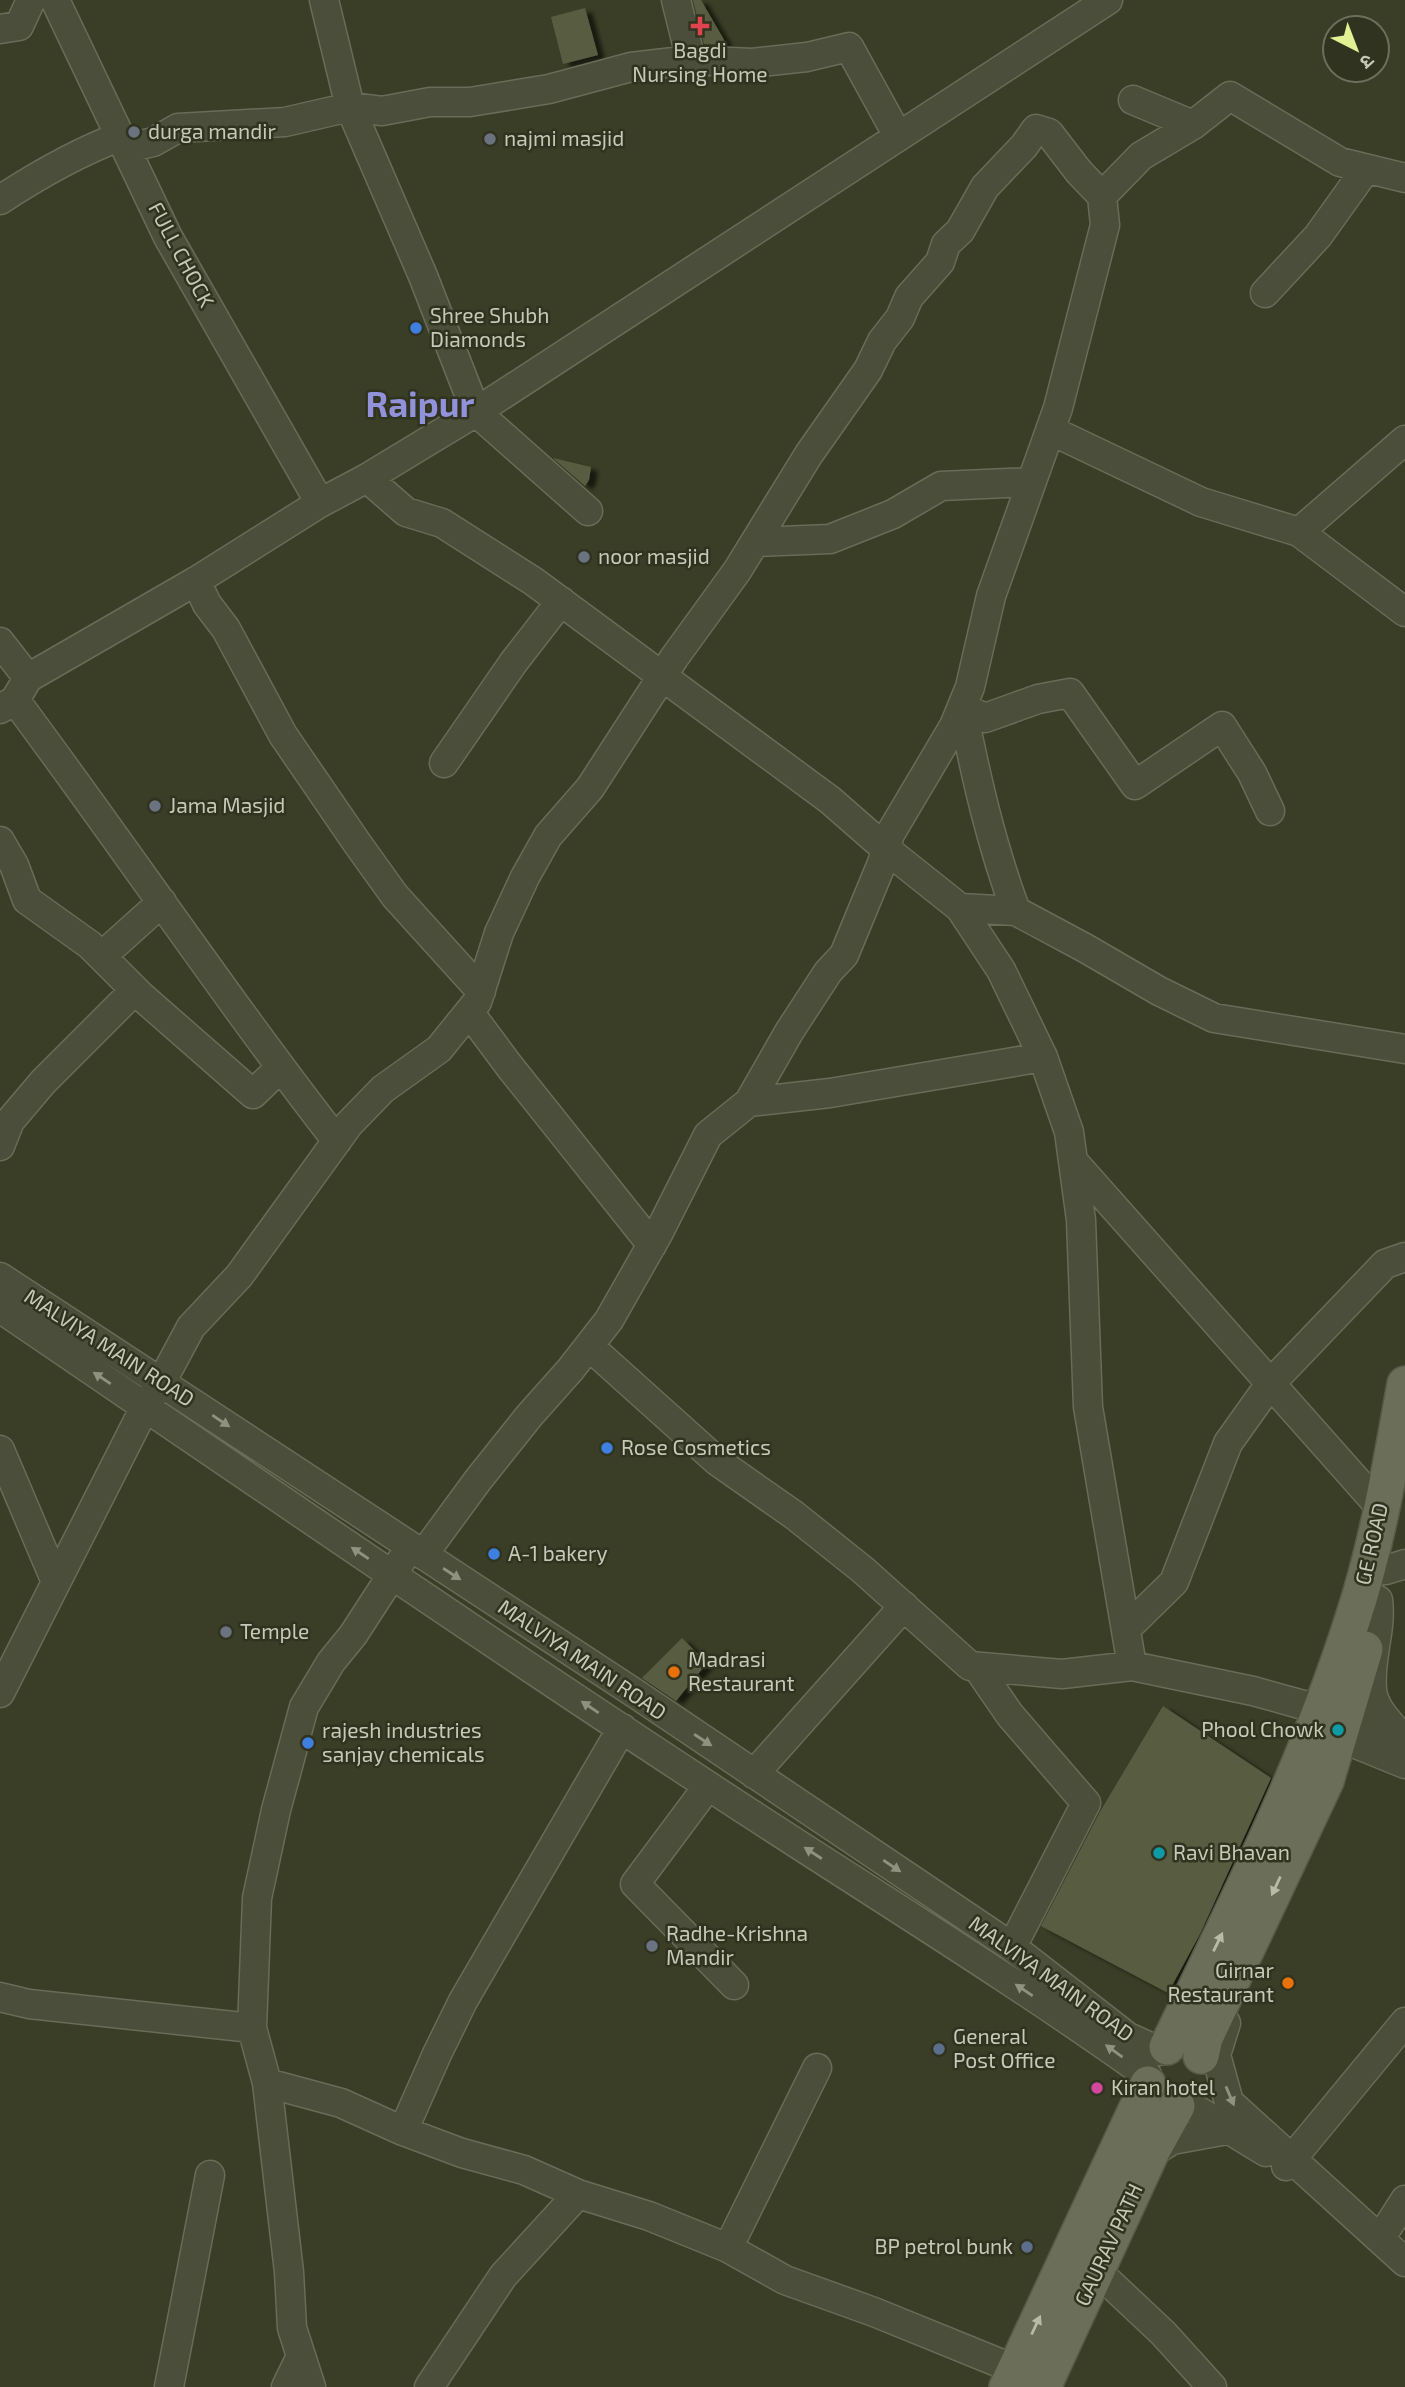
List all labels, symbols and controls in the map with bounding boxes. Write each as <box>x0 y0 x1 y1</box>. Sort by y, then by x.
north arrow <box>1321 14 1391 84</box>
marker: Bagdi Nursing Home <box>690 16 710 36</box>
place label: Bagdi Nursing Home <box>632 37 768 86</box>
text: उ <box>1355 50 1380 75</box>
place label: durga mandir <box>148 118 277 143</box>
marker: durga mandir <box>126 124 142 140</box>
place label: najmi masjid <box>504 125 624 151</box>
marker: najmi masjid <box>482 131 498 147</box>
street label: FULL CHOCK <box>144 197 221 312</box>
place label: Shree Shubh Diamonds <box>430 302 550 351</box>
marker: Shree Shubh Diamonds <box>408 320 424 336</box>
district label: Raipur <box>366 382 475 424</box>
place label: noor masjid <box>598 543 710 569</box>
marker: noor masjid <box>576 549 592 565</box>
place label: Jama Masjid <box>169 792 285 818</box>
marker: Jama Masjid <box>147 798 163 814</box>
street label: MALVIYA MAIN ROAD <box>20 1283 199 1411</box>
one-way arrow <box>93 1371 111 1385</box>
one-way arrow <box>212 1414 231 1427</box>
place label: Rose Cosmetics <box>621 1434 771 1459</box>
marker: Rose Cosmetics <box>599 1440 615 1456</box>
street label: GE ROAD <box>1349 1500 1392 1587</box>
place label: A-1 bakery <box>508 1540 608 1565</box>
one-way arrow <box>351 1546 369 1560</box>
marker: A-1 bakery <box>486 1546 502 1562</box>
one-way arrow <box>442 1567 462 1580</box>
street label: MALVIYA MAIN ROAD <box>494 1593 672 1724</box>
place label: Temple <box>240 1618 309 1643</box>
marker: Temple <box>218 1624 234 1640</box>
place label: Madrasi Restaurant <box>688 1646 794 1695</box>
marker: Madrasi Restaurant <box>666 1664 682 1680</box>
one-way arrow <box>580 1700 600 1713</box>
place label: Phool Chowk <box>1201 1716 1324 1741</box>
place label: rajesh industries sanjay chemicals <box>322 1717 485 1767</box>
marker: Phool Chowk <box>1330 1722 1346 1738</box>
one-way arrow <box>693 1733 713 1746</box>
marker: rajesh industries sanjay chemicals <box>300 1735 316 1751</box>
place label: Ravi Bhavan <box>1173 1839 1290 1864</box>
marker: Ravi Bhavan <box>1151 1845 1167 1861</box>
one-way arrow <box>803 1846 823 1859</box>
one-way arrow <box>882 1860 902 1873</box>
one-way arrow <box>1270 1876 1282 1896</box>
street label: MALVIYA MAIN ROAD <box>965 1910 1139 2046</box>
place label: Radhe-Krishna Mandir <box>666 1920 808 1969</box>
one-way arrow <box>1212 1931 1223 1952</box>
marker: Radhe-Krishna Mandir <box>644 1938 660 1954</box>
place label: Girnar Restaurant <box>1168 1957 1275 2006</box>
marker: Girnar Restaurant <box>1280 1975 1296 1991</box>
one-way arrow <box>1015 1983 1034 1996</box>
place label: General Post Office <box>953 2023 1055 2072</box>
marker: General Post Office <box>931 2041 947 2057</box>
one-way arrow <box>1105 2045 1123 2059</box>
place label: Kiran hotel <box>1111 2074 1216 2099</box>
marker: Kiran hotel <box>1089 2080 1105 2096</box>
one-way arrow <box>1224 2086 1236 2106</box>
street label: GAURAV PATH <box>1068 2179 1147 2310</box>
place label: BP petrol bunk <box>875 2233 1013 2258</box>
marker: BP petrol bunk <box>1019 2239 1035 2255</box>
one-way arrow <box>1030 2315 1042 2335</box>

